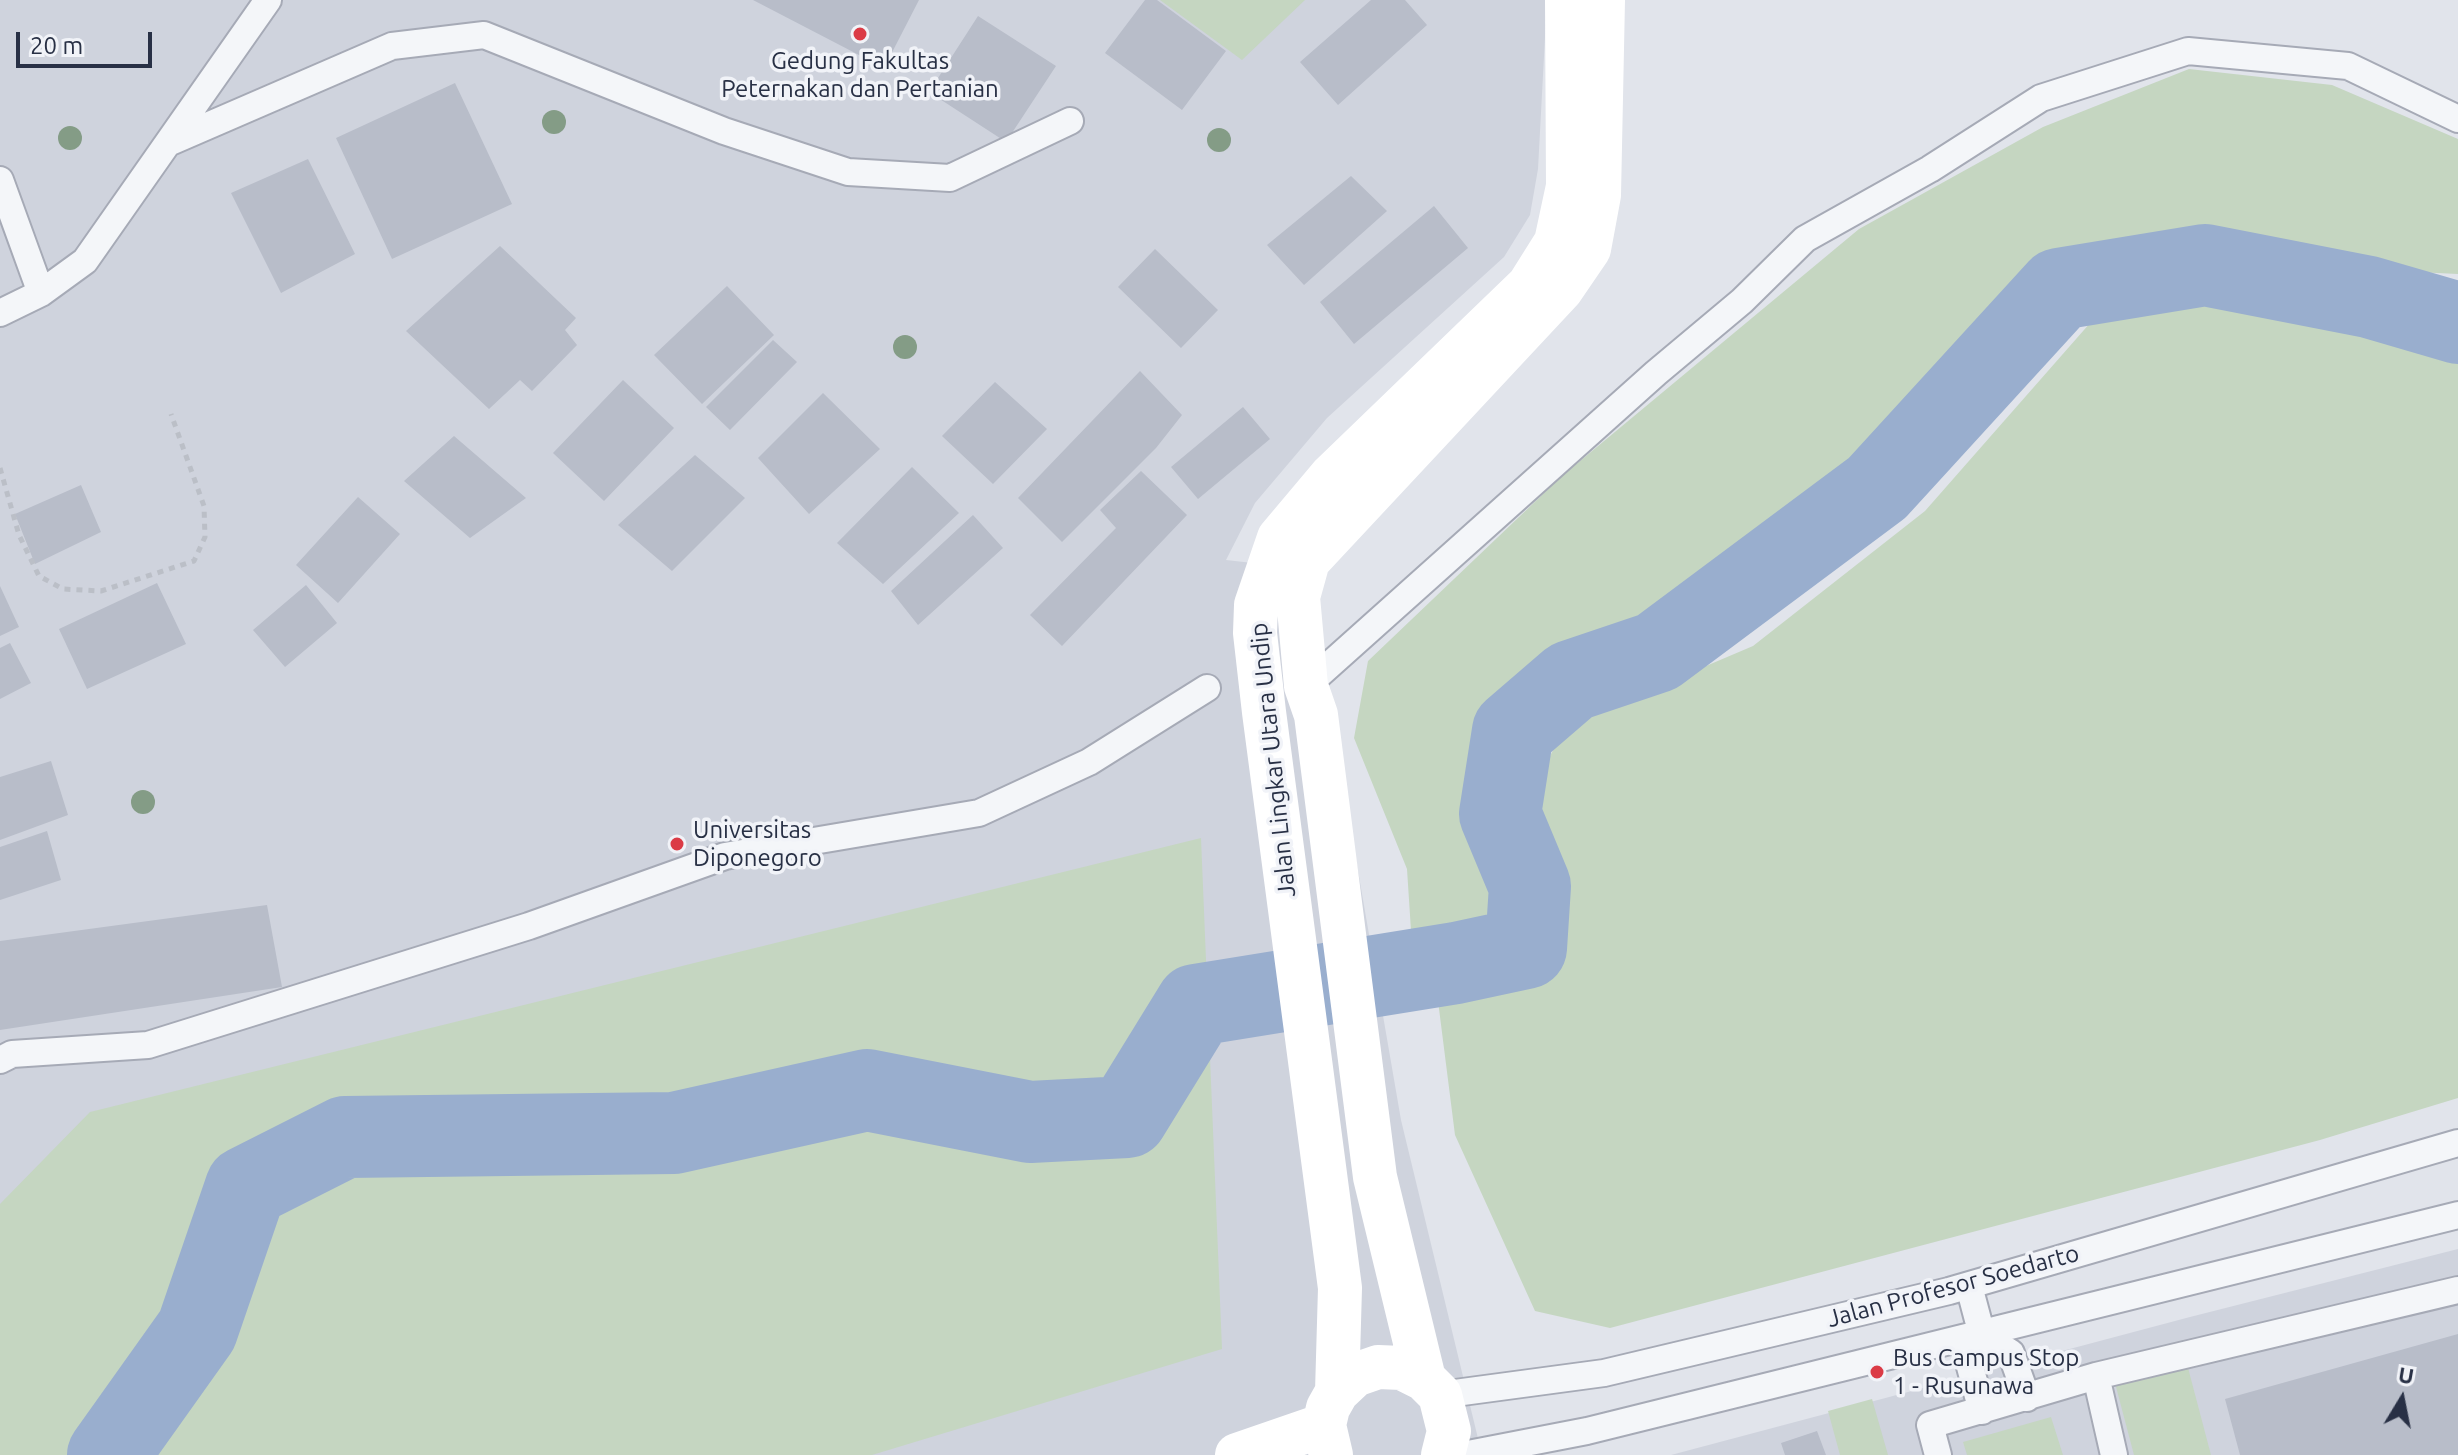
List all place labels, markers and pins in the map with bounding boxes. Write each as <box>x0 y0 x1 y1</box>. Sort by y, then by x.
marker: Gedung Fakultas Peternakan dan Pertanian <box>851 25 869 43</box>
place label: Gedung Fakultas Peternakan dan Pertanian <box>721 47 999 103</box>
place label: Universitas Diponegoro <box>693 816 822 872</box>
marker: Universitas Diponegoro <box>668 835 686 853</box>
place label: Bus Campus Stop 1 - Rusunawa <box>1893 1344 2079 1400</box>
marker: Bus Campus Stop 1 - Rusunawa <box>1868 1363 1886 1381</box>

